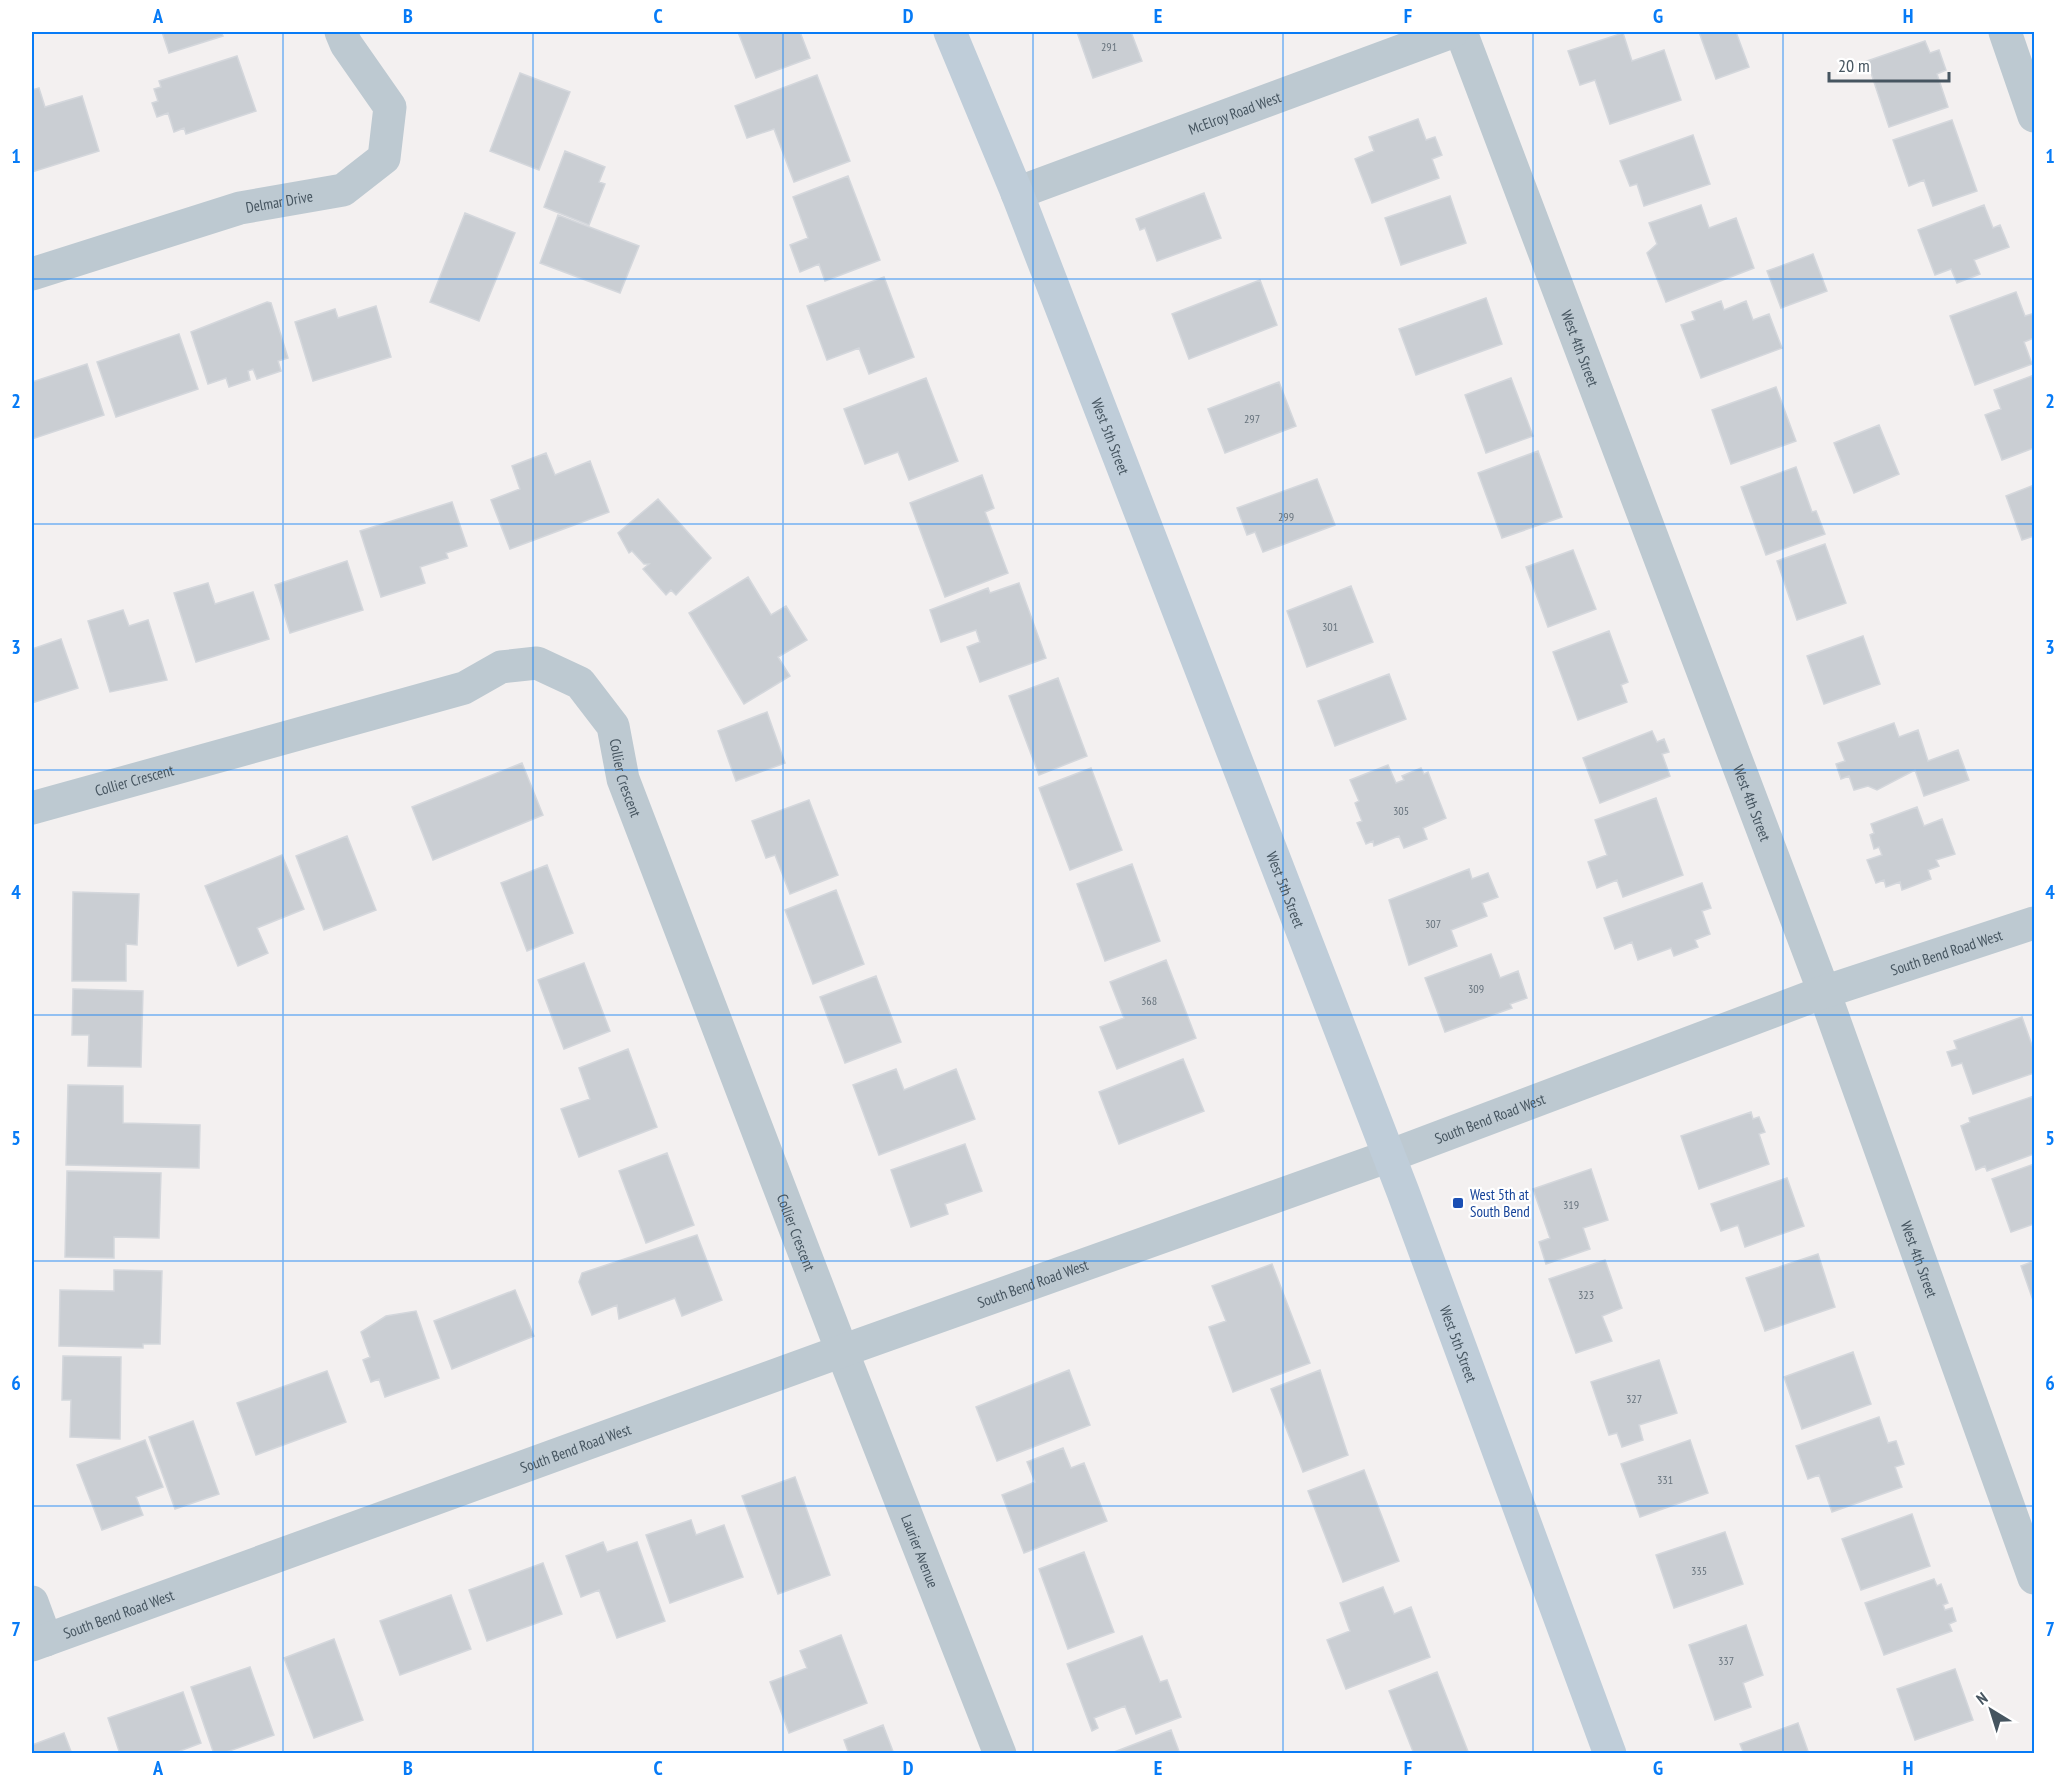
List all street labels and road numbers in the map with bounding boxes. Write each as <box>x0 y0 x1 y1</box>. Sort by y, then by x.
street label: McElroy Road West <box>1186 87 1283 138</box>
street label: Delmar Drive <box>244 186 314 216</box>
street label: West 4th Street <box>1558 307 1604 389</box>
street label: West 5th Street <box>1088 395 1134 477</box>
street label: Collier Crescent <box>606 737 646 820</box>
street label: Collier Crescent <box>93 760 176 800</box>
street label: West 4th Street <box>1729 762 1775 844</box>
street label: West 5th Street <box>1263 849 1309 930</box>
street label: South Bend Road West <box>1888 925 2005 979</box>
street label: South Bend Road West <box>1432 1089 1548 1147</box>
street label: Collier Crescent <box>773 1191 820 1273</box>
street label: West 4th Street <box>1897 1218 1942 1300</box>
street label: South Bend Road West <box>975 1255 1091 1312</box>
street label: West 5th Street <box>1436 1303 1482 1384</box>
street label: South Bend Road West <box>517 1419 633 1477</box>
street label: Laurier Avenue <box>898 1512 943 1590</box>
street label: South Bend Road West <box>60 1585 176 1642</box>

